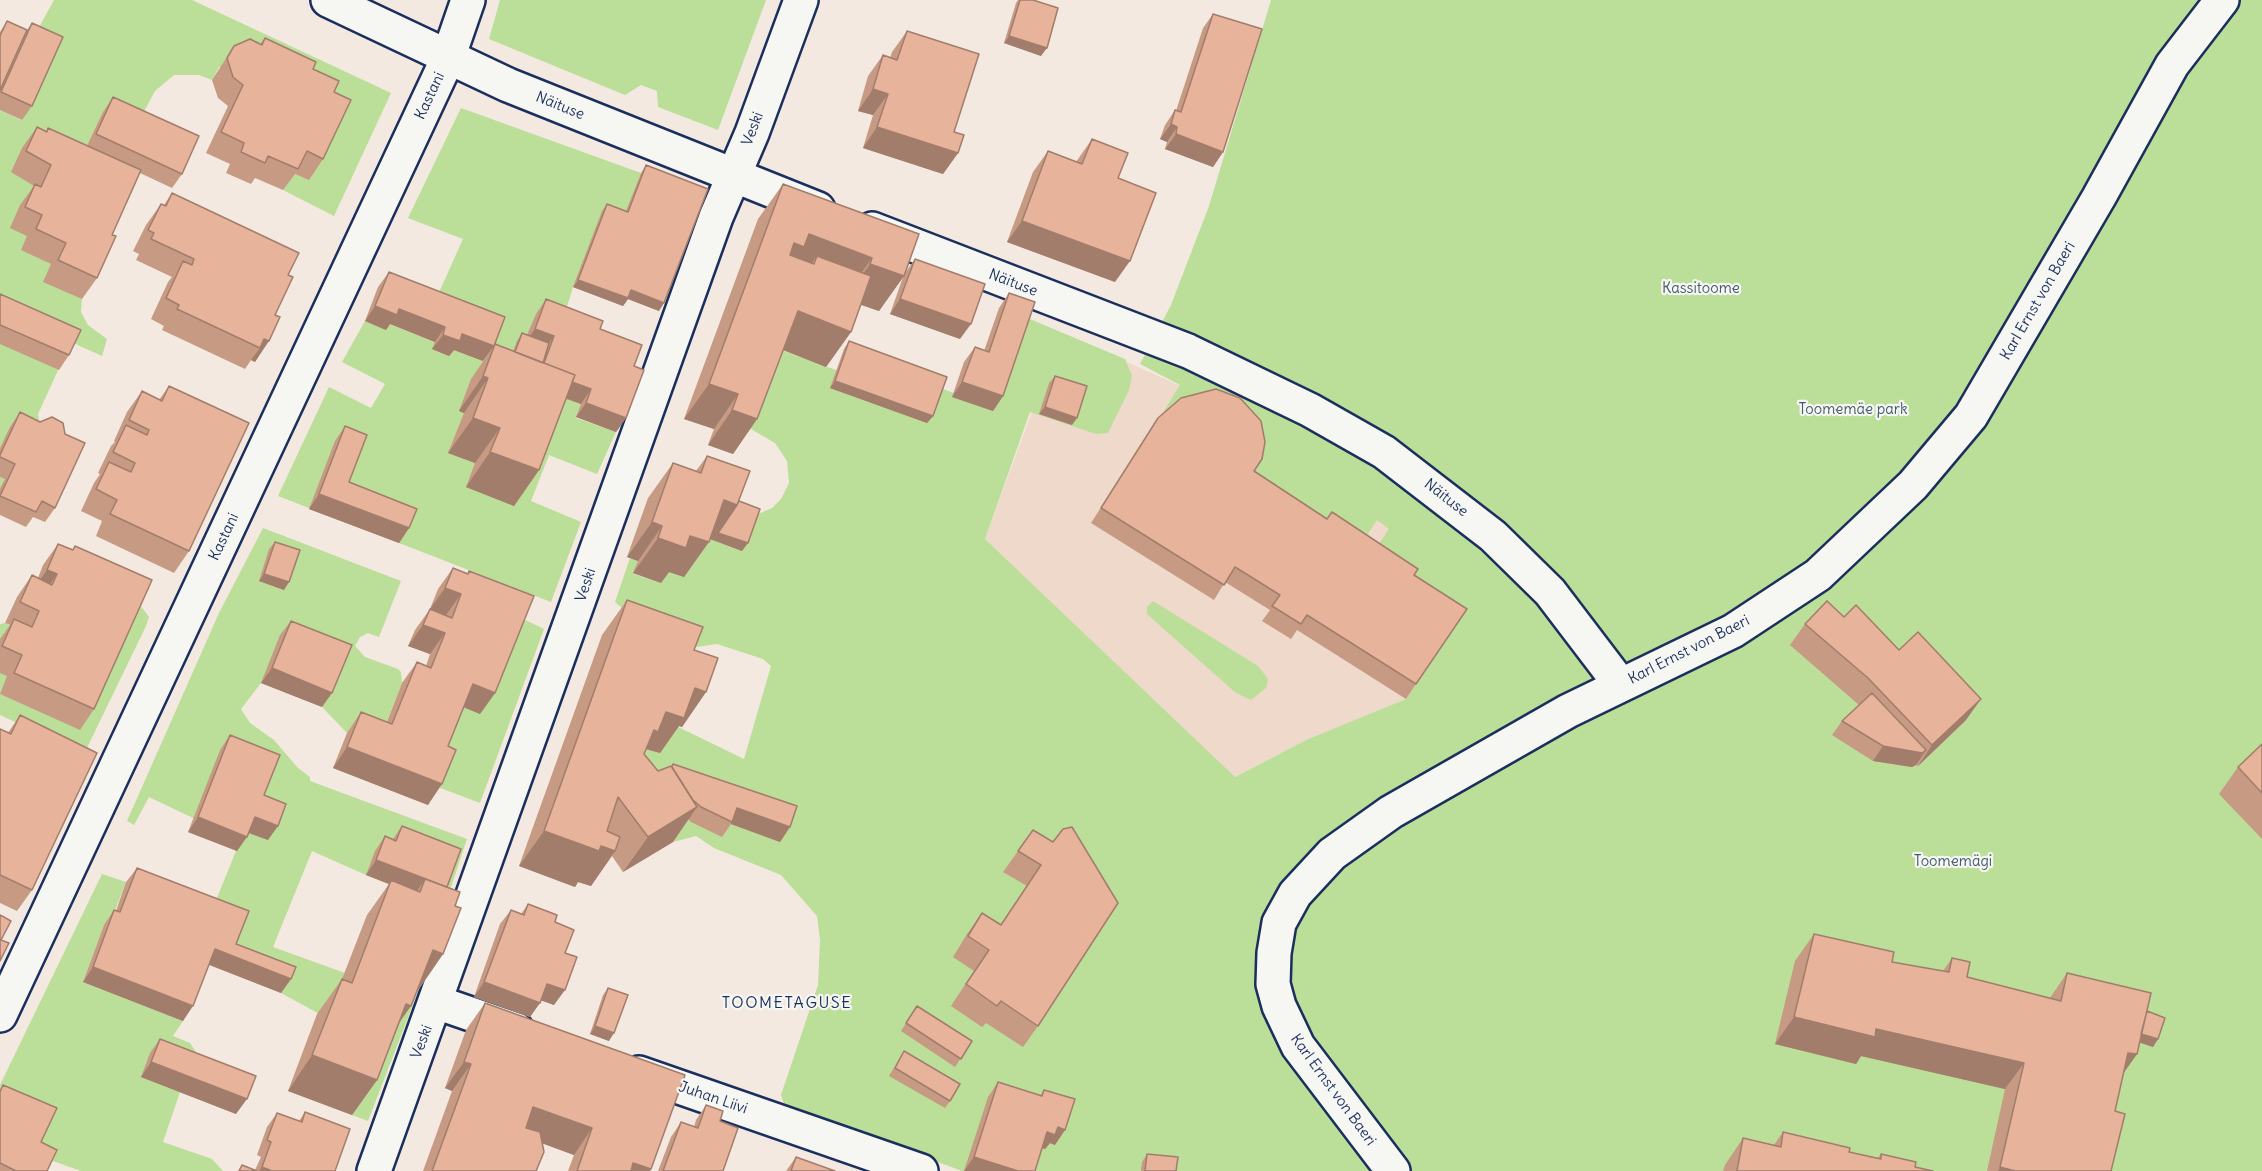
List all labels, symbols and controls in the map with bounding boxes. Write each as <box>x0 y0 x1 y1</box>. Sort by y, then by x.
street label: Kastani <box>411 69 449 123</box>
street label: Näituse <box>533 88 587 124</box>
street label: Veski <box>738 110 768 148</box>
street label: Karl Ernst von Baeri <box>1997 239 2079 363</box>
street label: Näituse <box>986 265 1040 301</box>
park label: Kassitoome <box>1662 280 1740 298</box>
park label: Toomemäe park <box>1798 401 1908 419</box>
street label: Näituse <box>1420 475 1472 521</box>
street label: Kastani <box>205 510 243 564</box>
street label: Veski <box>572 566 600 604</box>
street label: Karl Ernst von Baeri <box>1625 612 1753 688</box>
park label: Toomemägi <box>1914 853 1992 871</box>
district label: TOOMETAGUSE <box>722 993 852 1013</box>
street label: Veski <box>407 1023 437 1061</box>
street label: Karl Ernst von Baeri <box>1286 1031 1380 1149</box>
street label: Juhan Liivi <box>676 1078 750 1118</box>

